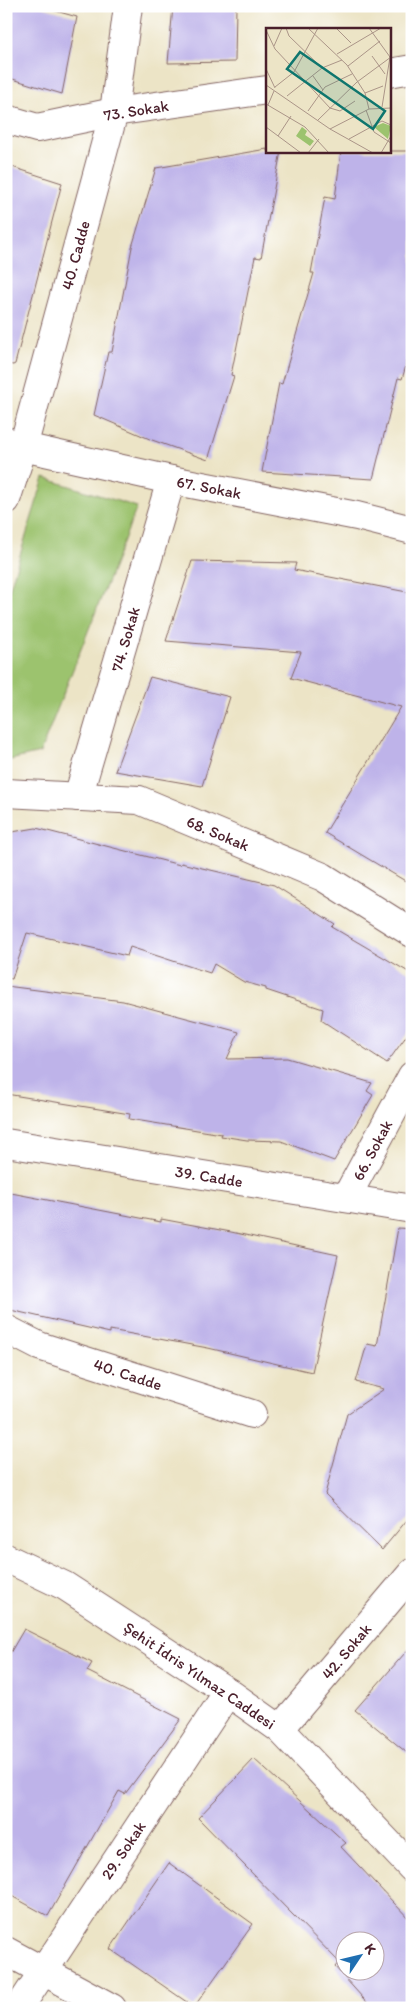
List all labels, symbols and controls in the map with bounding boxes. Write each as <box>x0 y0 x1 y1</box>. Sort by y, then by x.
inset map <box>266 28 390 152</box>
street label: 73. Sokak <box>102 96 170 125</box>
street label: 40. Cadde <box>57 219 94 292</box>
street label: 67. Sokak <box>175 472 243 503</box>
street label: 74. Sokak <box>107 605 144 674</box>
street label: 68. Sokak <box>184 812 252 855</box>
street label: 66. Sokak <box>349 1117 396 1184</box>
street label: 39. Cadde <box>174 1162 244 1191</box>
street label: 40. Cadde <box>91 1355 164 1394</box>
street label: Şehit İdris Yılmaz Caddesi <box>120 1618 279 1733</box>
street label: 42. Sokak <box>318 1620 375 1683</box>
street label: 29. Sokak <box>97 1818 150 1883</box>
north arrow <box>336 1932 386 1982</box>
text: K <box>361 1940 380 1958</box>

